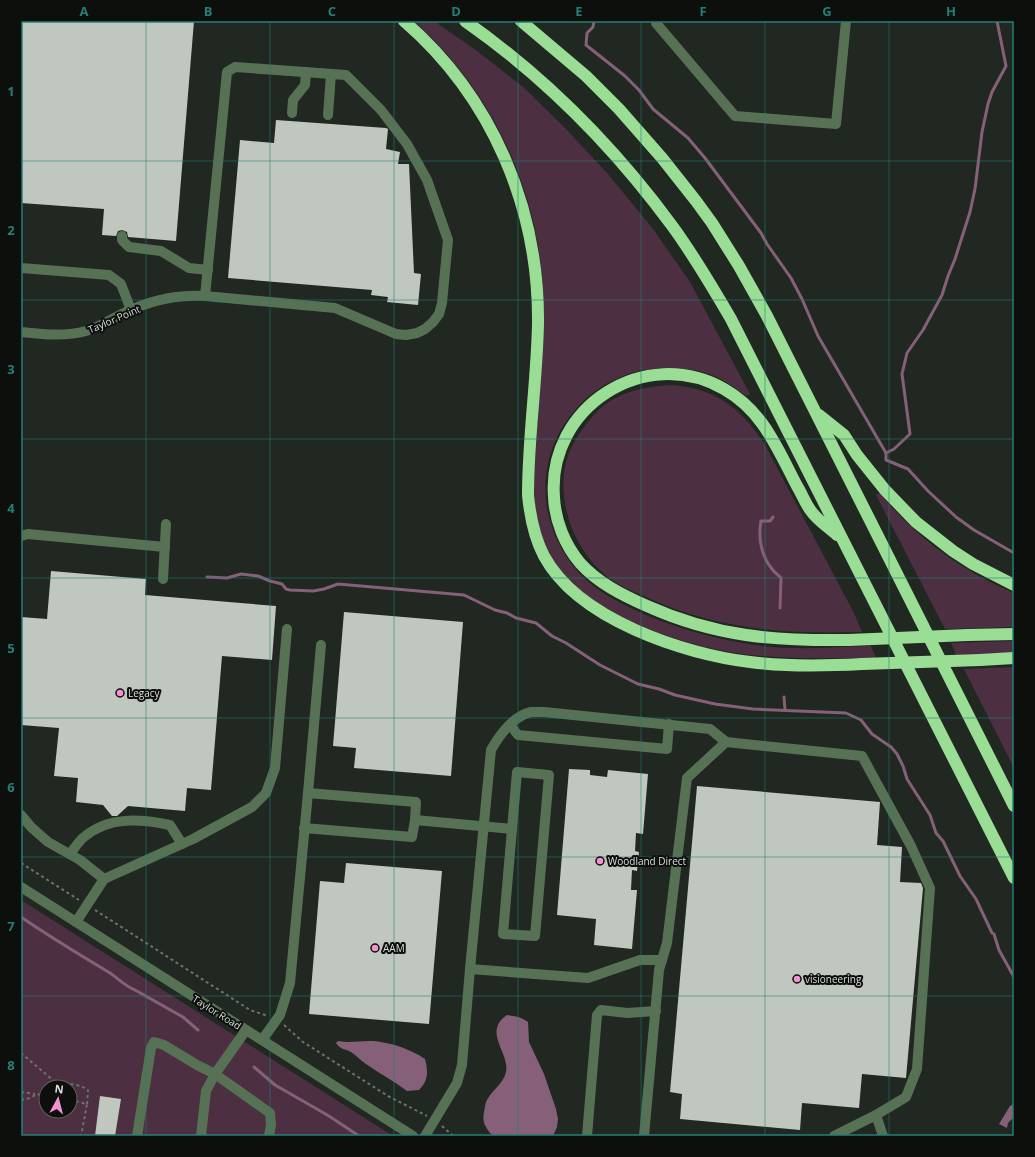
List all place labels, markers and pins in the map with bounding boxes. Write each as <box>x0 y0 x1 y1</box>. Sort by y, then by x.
place label: Legacy <box>128 686 161 700</box>
marker: Legacy <box>115 688 125 698</box>
place label: Woodland Direct <box>608 854 687 868</box>
marker: Woodland Direct <box>595 856 605 866</box>
place label: AAM <box>383 941 405 955</box>
marker: AAM <box>370 943 380 953</box>
place label: visioneering <box>805 972 862 986</box>
marker: visioneering <box>792 974 802 984</box>

